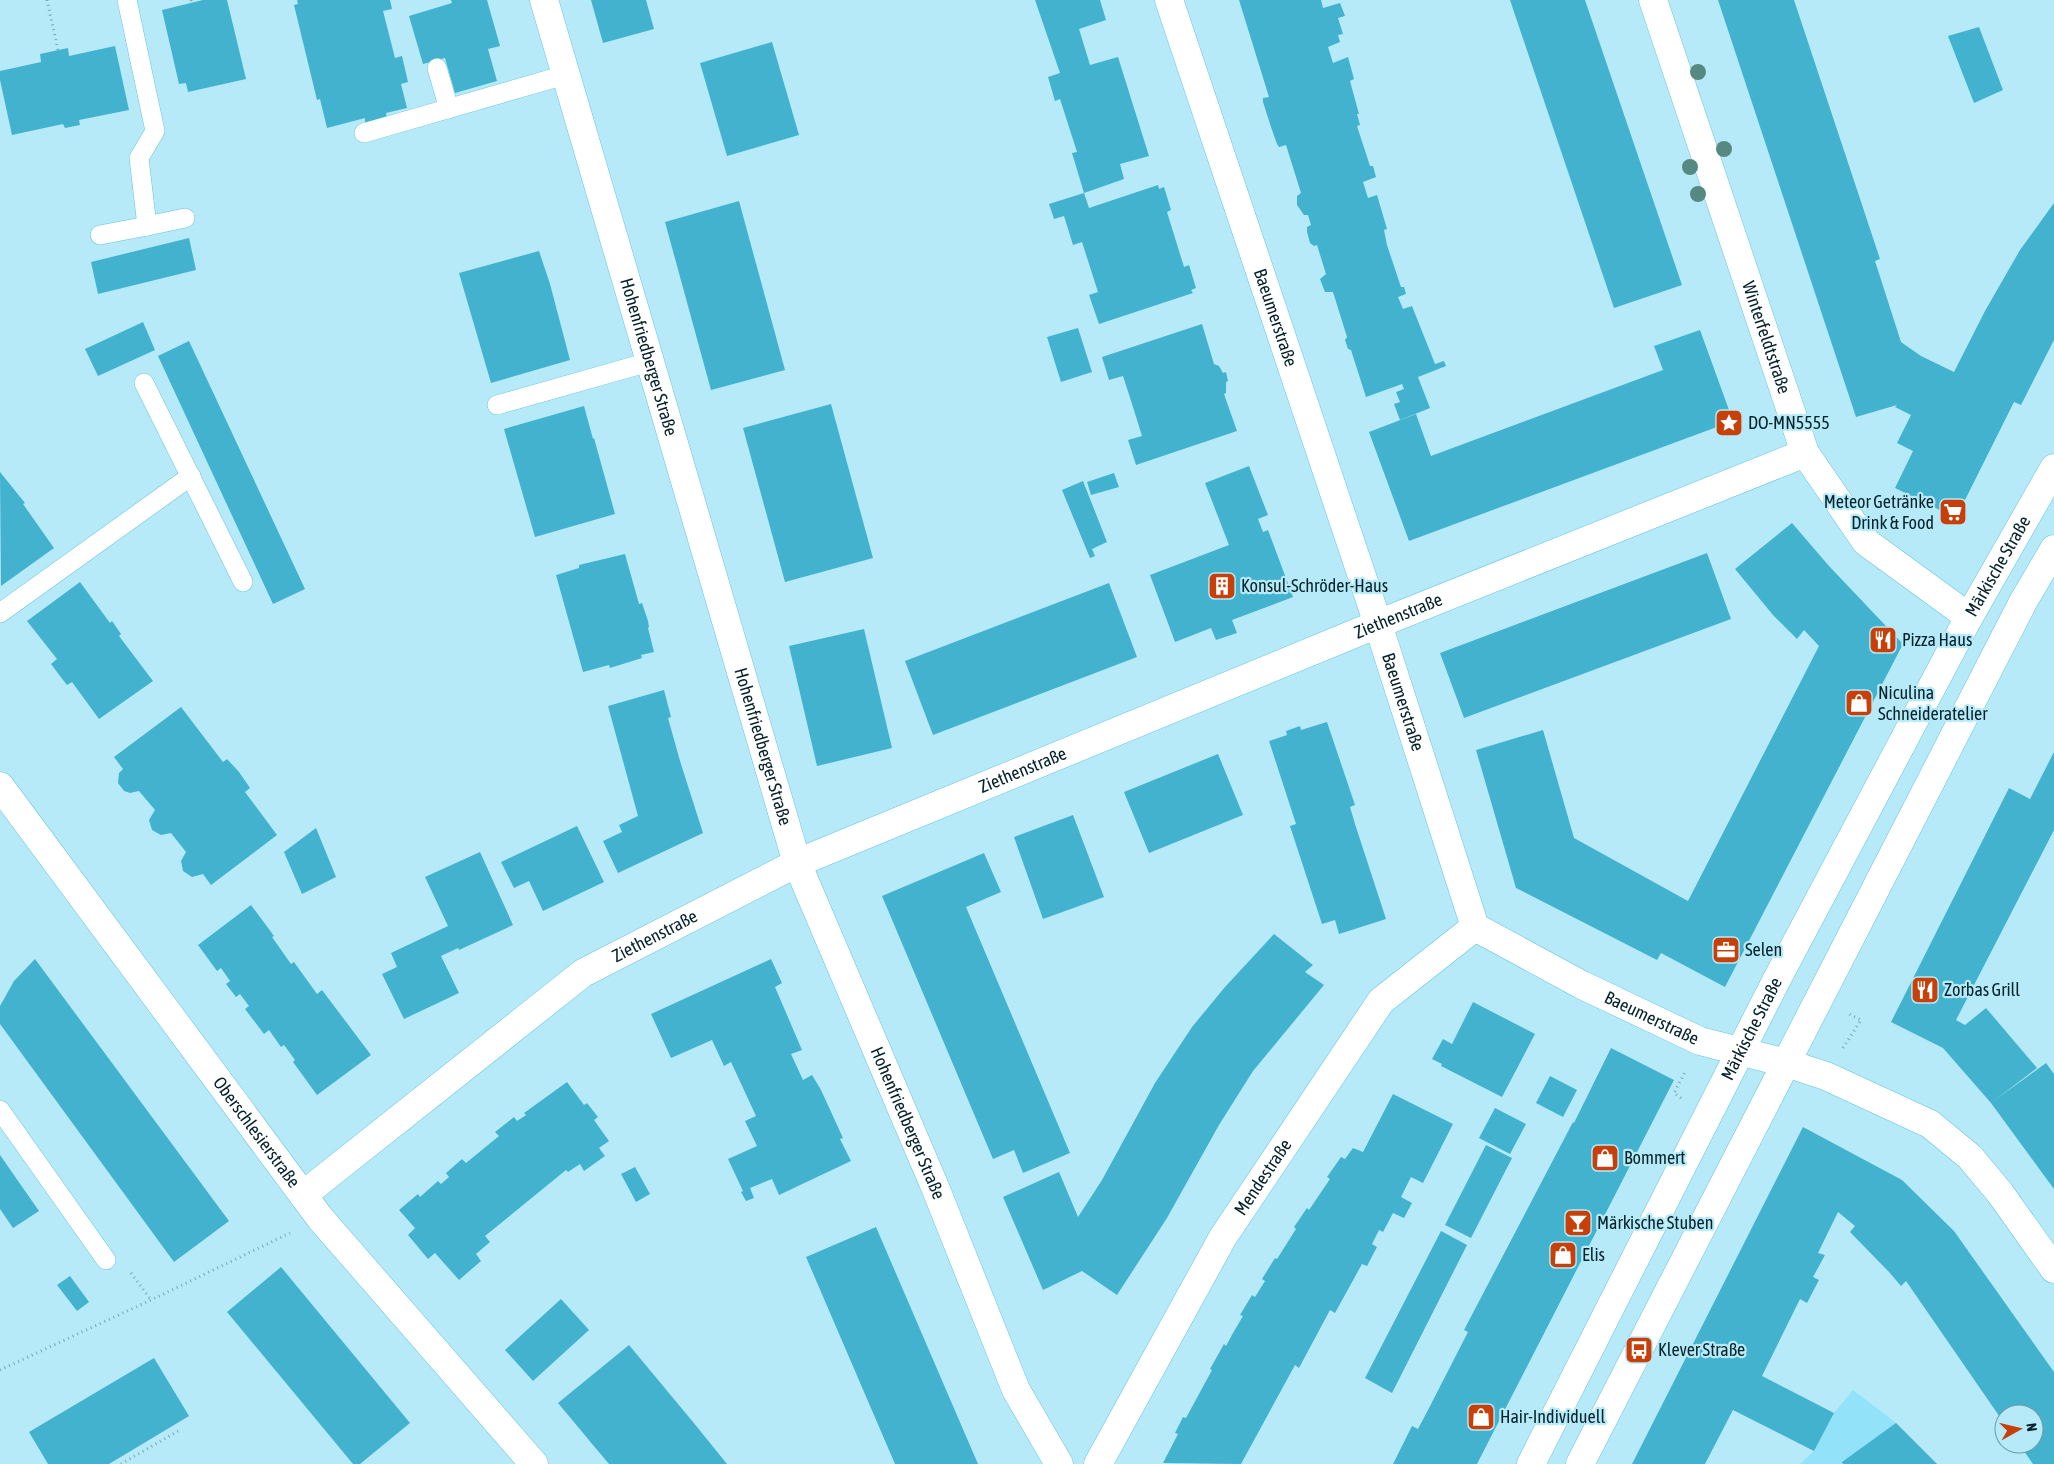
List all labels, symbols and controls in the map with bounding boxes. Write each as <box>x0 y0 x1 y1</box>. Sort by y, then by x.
street label: Baeumerstraße <box>1250 266 1302 369</box>
street label: Hohenfriedberger Straße <box>616 276 682 438</box>
street label: Winterfeldtstraße <box>1738 278 1795 396</box>
place icon: DO-MN5555 <box>1714 408 1744 438</box>
place label: DO-MN5555 <box>1748 412 1830 433</box>
place label: Meteor Getränke Drink & Food <box>1824 491 1934 533</box>
supermarket icon: Meteor Getränke Drink & Food <box>1938 497 1968 527</box>
street label: Märkische Straße <box>1961 512 2034 620</box>
building icon: Konsul-Schröder-Haus <box>1207 571 1237 601</box>
place label: Konsul-Schröder-Haus <box>1241 575 1388 596</box>
street label: Ziethenstraße <box>1351 588 1445 643</box>
restaurant icon: Pizza Haus <box>1868 625 1898 655</box>
place label: Pizza Haus <box>1902 629 1972 650</box>
street label: Baeumerstraße <box>1378 650 1429 754</box>
street label: Hohenfriedberger Straße <box>730 665 796 828</box>
place label: Niculina Schneideratelier <box>1878 682 1988 724</box>
shop icon: Niculina Schneideratelier <box>1844 688 1874 718</box>
street label: Ziethenstraße <box>976 742 1069 797</box>
street label: Ziethenstraße <box>608 905 701 966</box>
office icon: Selen <box>1711 935 1741 965</box>
place label: Selen <box>1745 939 1782 960</box>
street label: Märkische Straße <box>1717 974 1786 1083</box>
restaurant icon: Zorbas Grill <box>1910 975 1940 1005</box>
place label: Zorbas Grill <box>1944 979 2020 1000</box>
street label: Baeumerstraße <box>1601 986 1702 1049</box>
street label: Hohenfriedberger Straße <box>867 1044 950 1202</box>
street label: Oberschlesierstraße <box>209 1072 305 1192</box>
street label: Mendestraße <box>1230 1135 1296 1219</box>
shop icon: Bommert <box>1590 1143 1620 1173</box>
place label: Bommert <box>1624 1147 1685 1168</box>
bar icon: Märkische Stuben <box>1563 1208 1593 1238</box>
place label: Märkische Stuben <box>1597 1212 1714 1233</box>
shop icon: Elis <box>1548 1240 1578 1270</box>
place label: Elis <box>1582 1244 1605 1265</box>
bus stop icon: Klever Straße <box>1624 1335 1654 1365</box>
place label: Klever Straße <box>1658 1339 1745 1360</box>
shop icon: Hair-Individuell <box>1466 1402 1496 1432</box>
north arrow <box>1994 1404 2044 1454</box>
place label: Hair-Individuell <box>1500 1406 1605 1427</box>
text: N <box>2023 1422 2040 1432</box>

